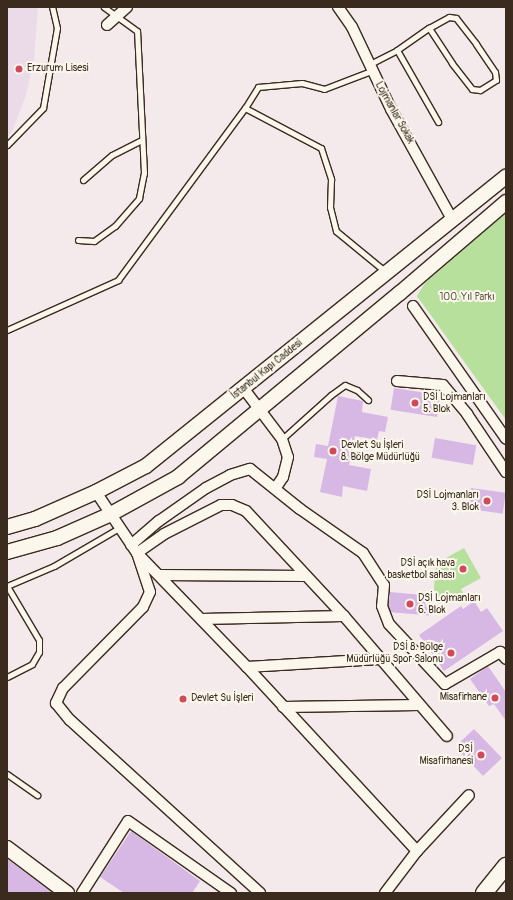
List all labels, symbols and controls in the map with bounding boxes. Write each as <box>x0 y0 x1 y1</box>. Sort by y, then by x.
place label: Erzurum Lisesi <box>27 63 88 75</box>
marker: Erzurum Lisesi <box>14 64 24 74</box>
street label: Lojmanlar Sokak <box>372 80 416 146</box>
park label: 100. Yıl Parkı <box>439 292 495 304</box>
street label: İstanbul Kapı Caddesi <box>229 338 305 402</box>
place label: DSİ Lojmanları 5. Blok <box>423 391 486 414</box>
marker: DSİ Lojmanları 5. Blok <box>410 398 420 408</box>
place label: Devlet Su İşleri 8. Bölge Müdürlüğü <box>341 439 420 462</box>
marker: Devlet Su İşleri 8. Bölge Müdürlüğü <box>328 446 338 456</box>
place label: DSİ Lojmanları 3. Blok <box>416 489 479 512</box>
marker: DSİ Lojmanları 3. Blok <box>482 496 492 506</box>
place label: DSİ açık hava basketbol sahası <box>387 557 455 580</box>
marker: DSİ açık hava basketbol sahası <box>458 564 468 574</box>
place label: DSİ Lojmanları 6. Blok <box>418 592 481 616</box>
marker: DSİ Lojmanları 6. Blok <box>405 599 415 609</box>
place label: DSİ 8. Bölge Müdürlüğü Spor Salonu <box>346 641 443 664</box>
marker: DSİ 8. Bölge Müdürlüğü Spor Salonu <box>446 648 456 658</box>
place label: Misafirhane <box>440 692 487 704</box>
place label: Devlet Su İşleri <box>191 693 253 705</box>
marker: Misafirhane <box>490 693 500 703</box>
marker: Devlet Su İşleri <box>178 694 188 704</box>
place label: DSİ Misafirhanesi <box>420 743 473 766</box>
marker: DSİ Misafirhanesi <box>476 750 486 760</box>

